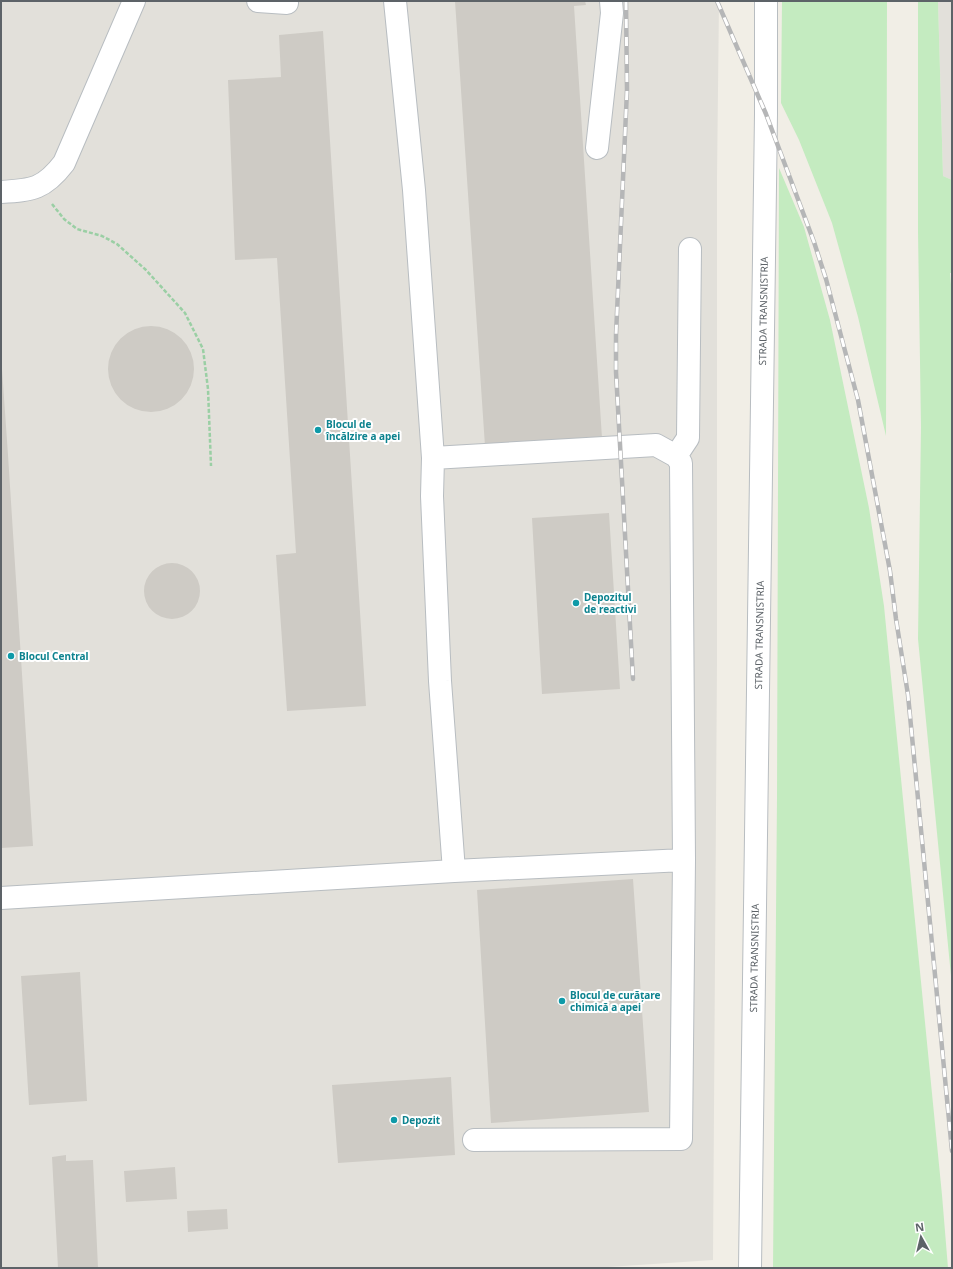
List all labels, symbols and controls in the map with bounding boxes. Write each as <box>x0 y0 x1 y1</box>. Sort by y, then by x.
street label: STRADA TRANSNISTRIA <box>755 256 771 366</box>
place label: Blocul de încălzire a apei <box>325 417 400 443</box>
marker: Blocul de încălzire a apei <box>313 425 323 435</box>
street label: STRADA TRANSNISTRIA <box>751 580 767 690</box>
place label: Depozitul de reaсtivi <box>584 590 636 616</box>
marker: Depozitul de reaсtivi <box>571 598 581 608</box>
place label: Blocul Central <box>19 649 89 663</box>
marker: Blocul Central <box>6 651 16 661</box>
street label: STRADA TRANSNISTRIA <box>746 903 762 1013</box>
place label: Blocul de curățare chimică a apei <box>570 988 661 1014</box>
marker: Blocul de curățare chimică a apei <box>557 996 567 1006</box>
place label: Depozit <box>402 1113 441 1127</box>
marker: Depozit <box>389 1115 399 1125</box>
north arrow <box>901 1217 941 1257</box>
text: N <box>914 1219 925 1235</box>

